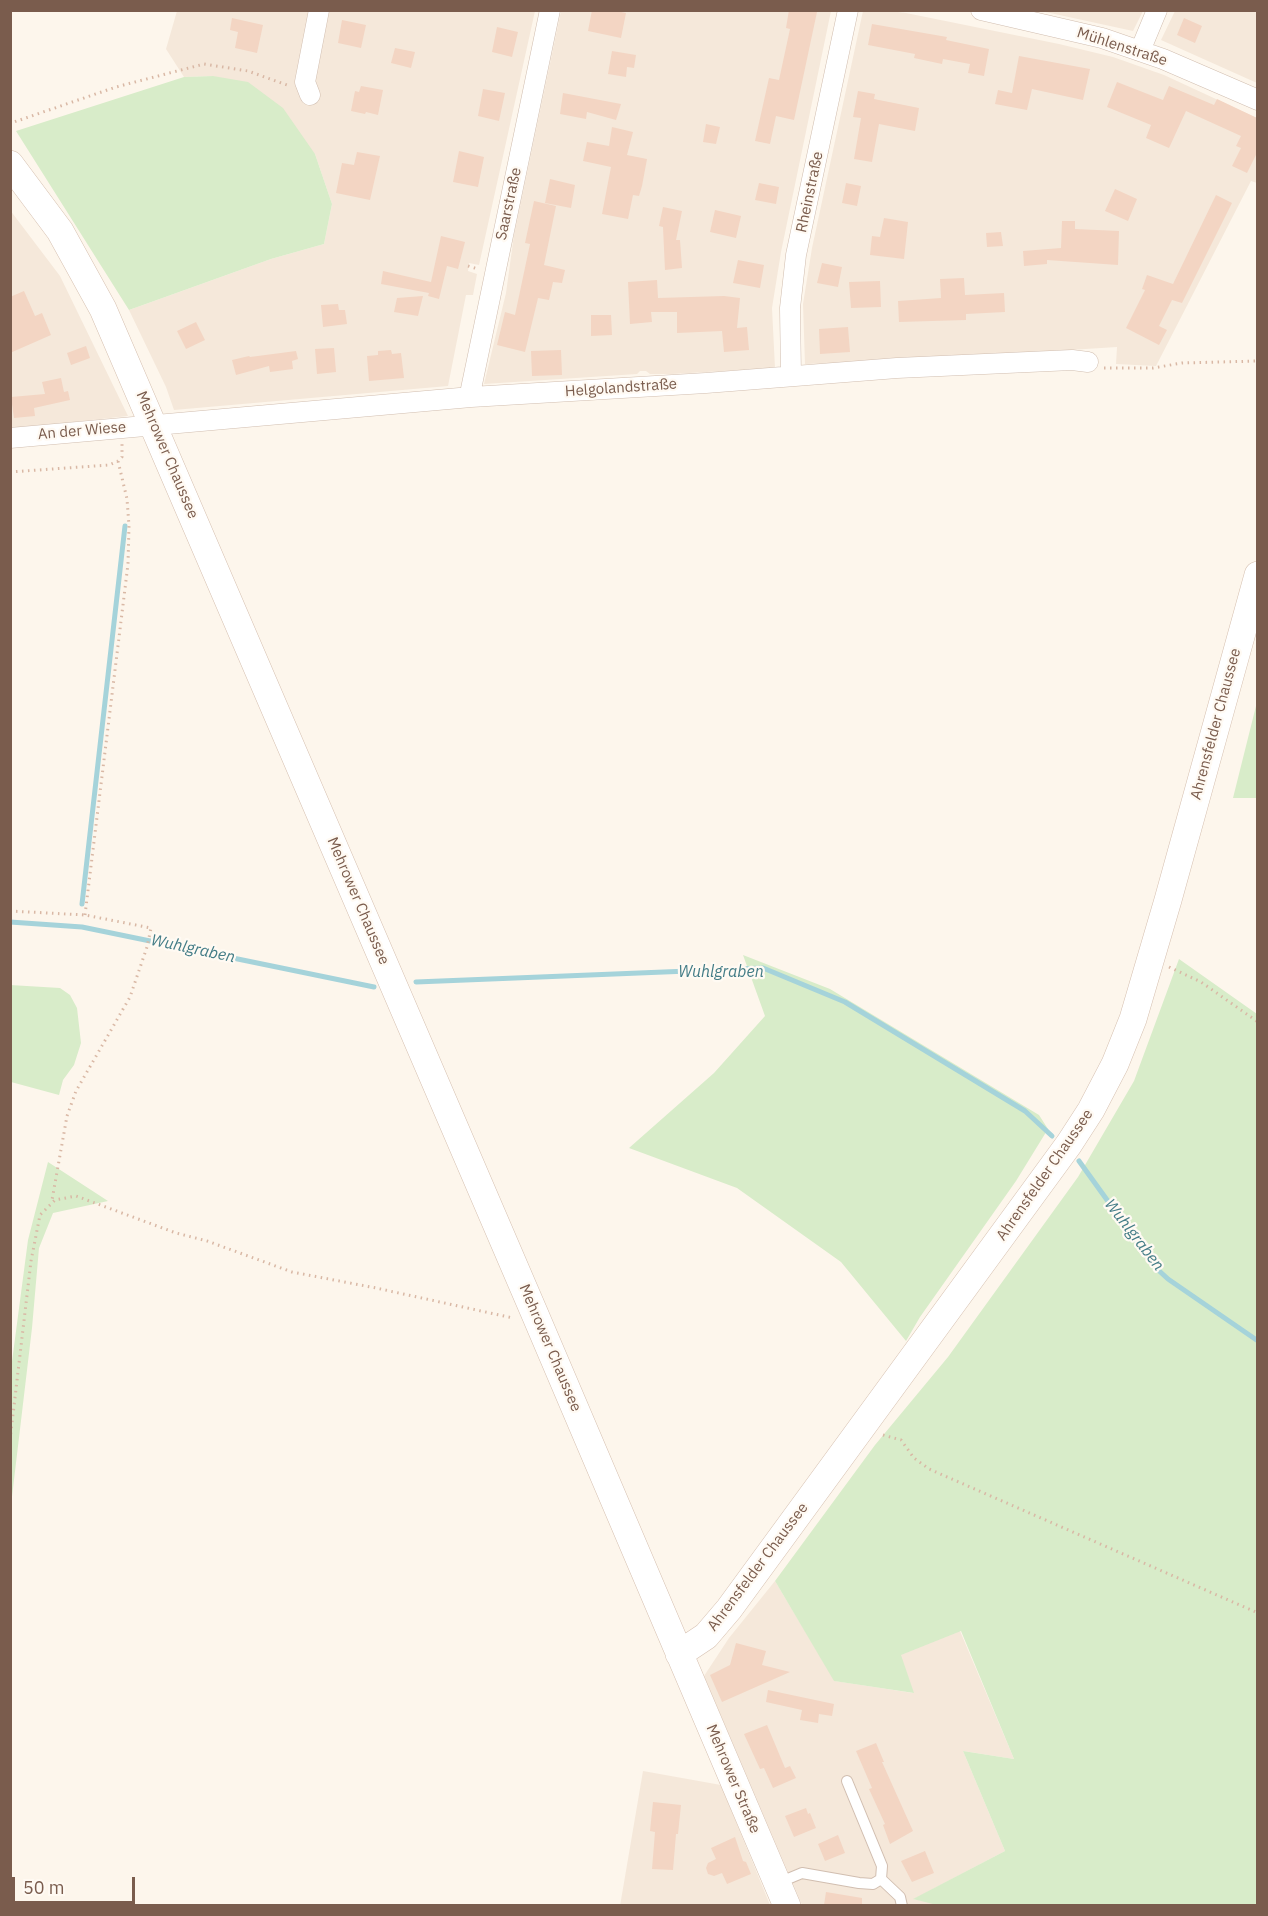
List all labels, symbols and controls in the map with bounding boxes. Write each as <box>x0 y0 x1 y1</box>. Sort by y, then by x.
street label: Mühlenstraße <box>1075 24 1169 70</box>
street label: Rheinstraße <box>793 150 827 234</box>
street label: Saarstraße <box>493 166 525 242</box>
street label: Helgolandstraße <box>564 375 678 401</box>
street label: Mehrower Chaussee <box>132 389 202 521</box>
street label: An der Wiese <box>37 418 127 444</box>
street label: Ahrensfelder Chaussee <box>1187 646 1245 802</box>
street label: Mehrower Chaussee <box>323 835 393 967</box>
water label: Wuhlgraben <box>149 931 237 967</box>
water label: Wuhlgraben <box>678 962 764 982</box>
street label: Ahrensfelder Chaussee <box>993 1106 1097 1244</box>
water label: Wuhlgraben <box>1100 1195 1168 1275</box>
street label: Mehrower Chaussee <box>515 1282 585 1414</box>
street label: Ahrensfelder Chaussee <box>704 1499 812 1635</box>
street label: Mehrower Straße <box>702 1722 764 1836</box>
scale bar <box>15 1865 138 1903</box>
text: 50 m <box>23 1876 65 1899</box>

